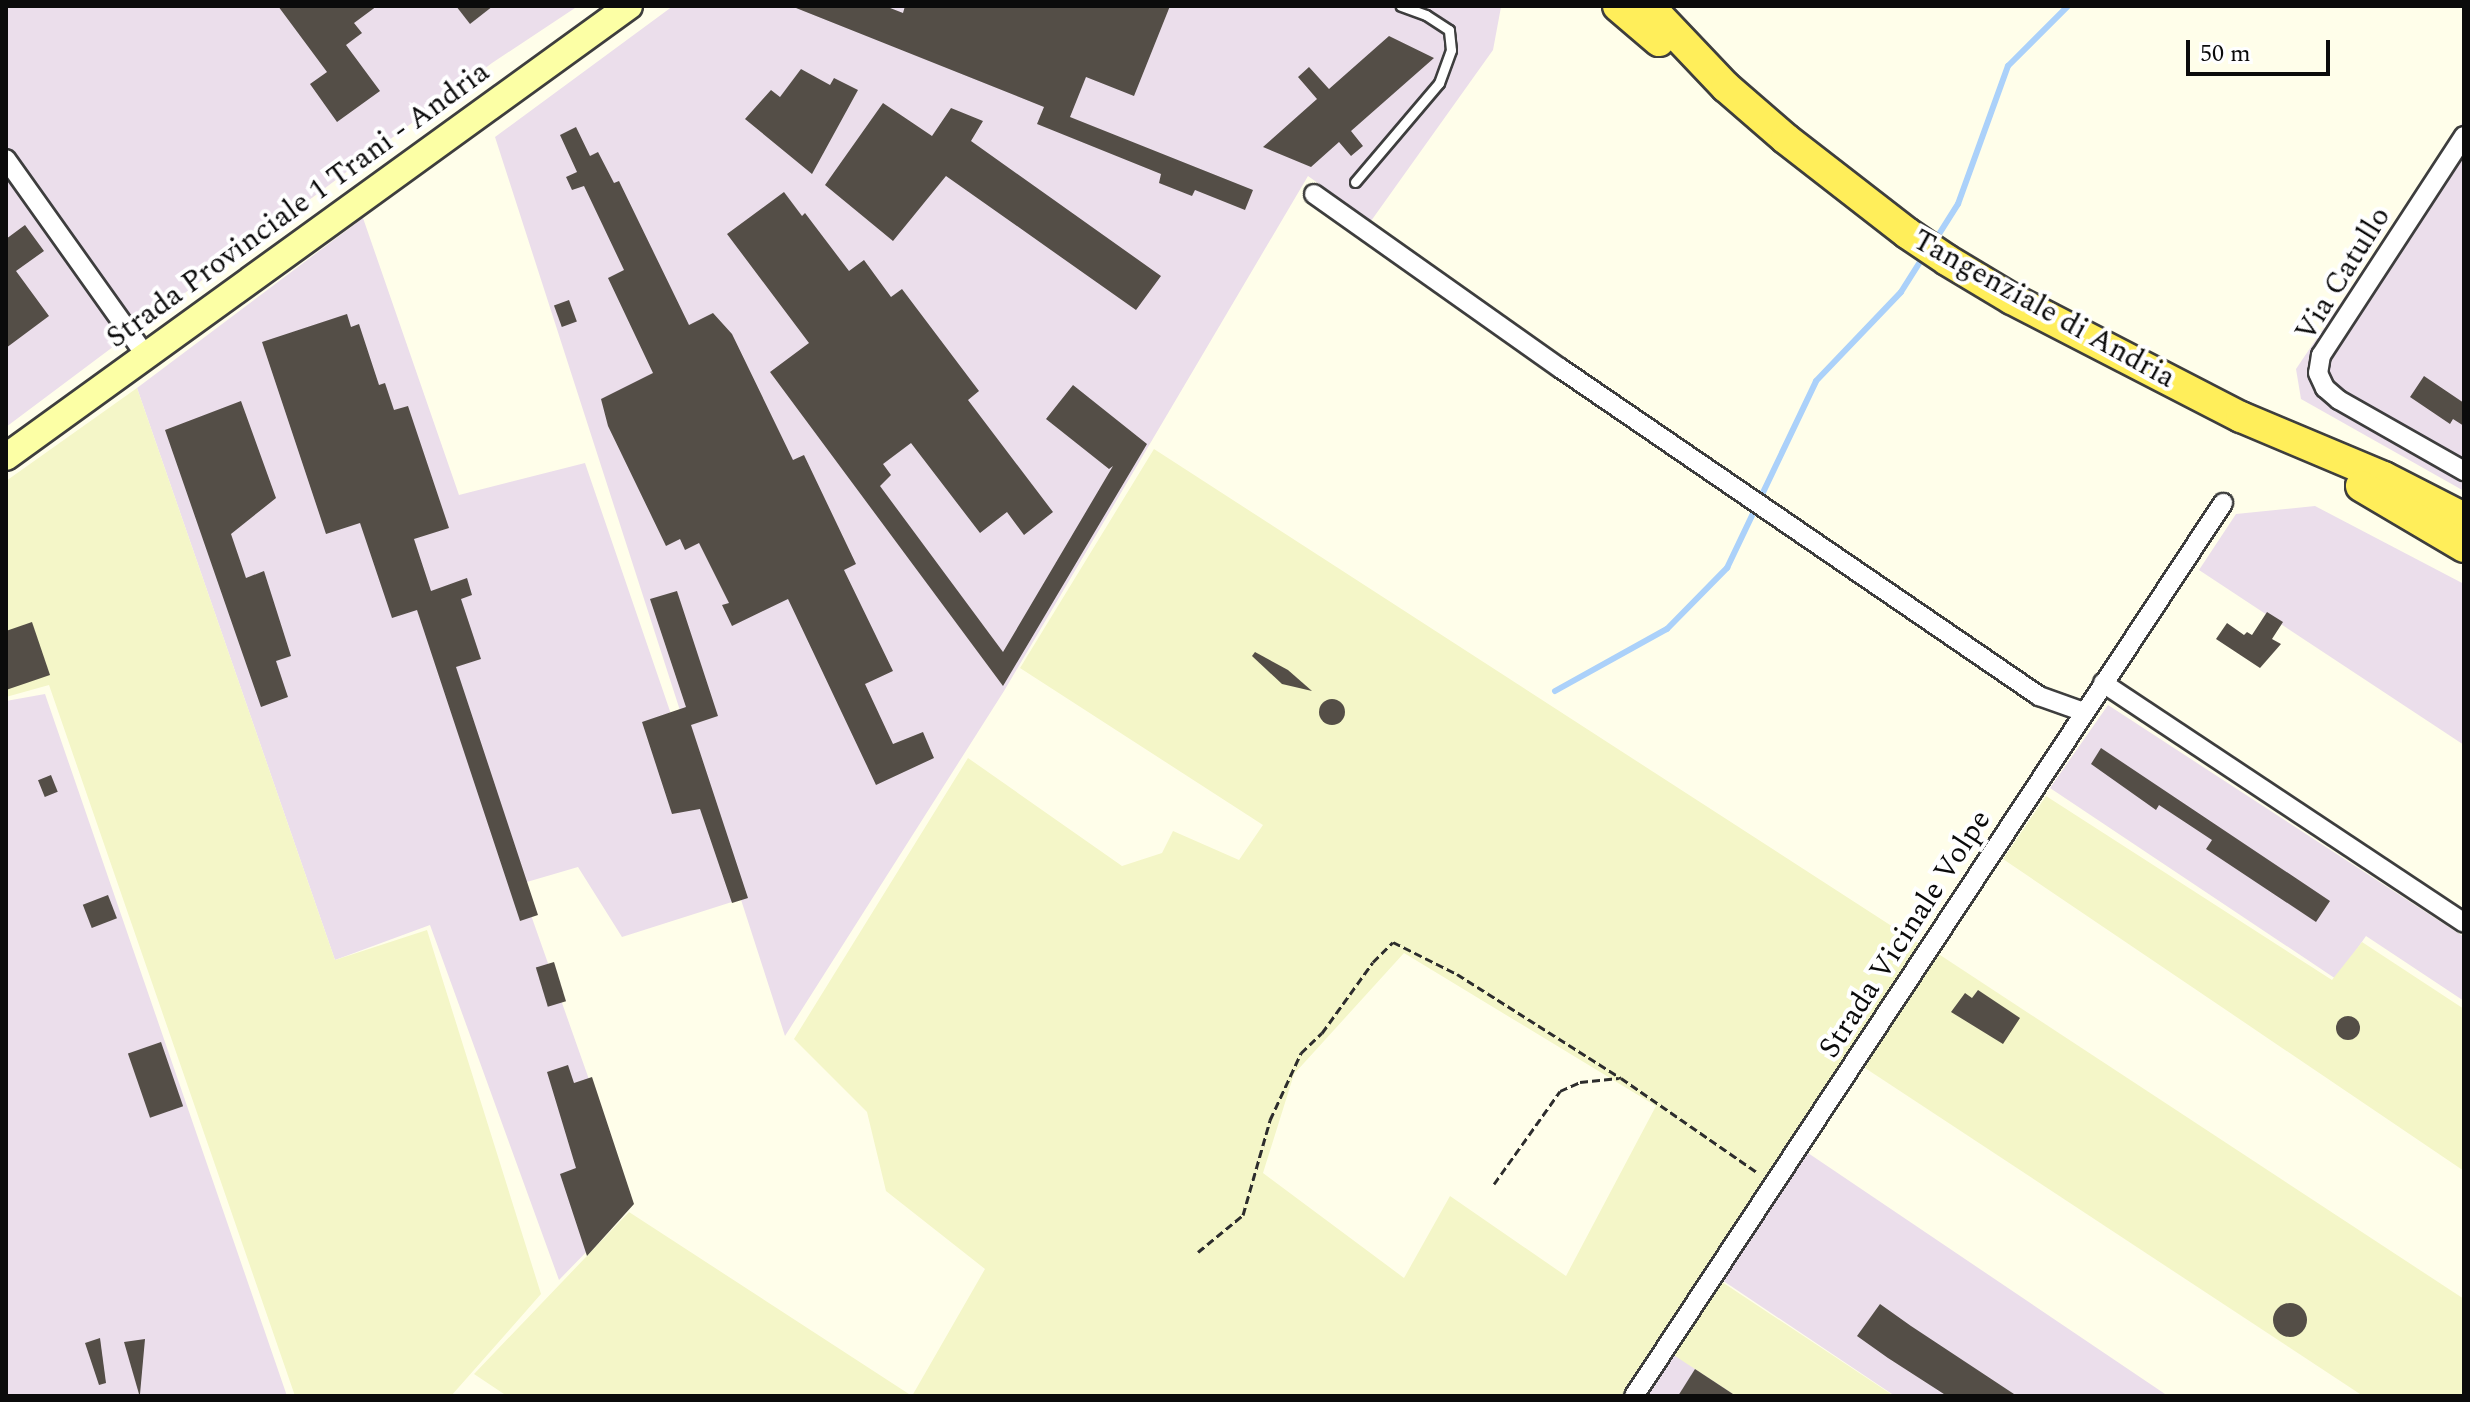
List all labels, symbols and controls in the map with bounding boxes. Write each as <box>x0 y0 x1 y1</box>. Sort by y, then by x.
scale bar <box>2190 24 2334 74</box>
text: 50 m <box>2200 36 2251 72</box>
street label: Strada Provinciale 1 Trani - Andria <box>99 54 497 356</box>
street label: Via Catullo <box>2288 200 2398 348</box>
street label: Tangenziale di Andria <box>1906 222 2182 396</box>
street label: Strada Vicinale Volpe <box>1811 803 1999 1065</box>

